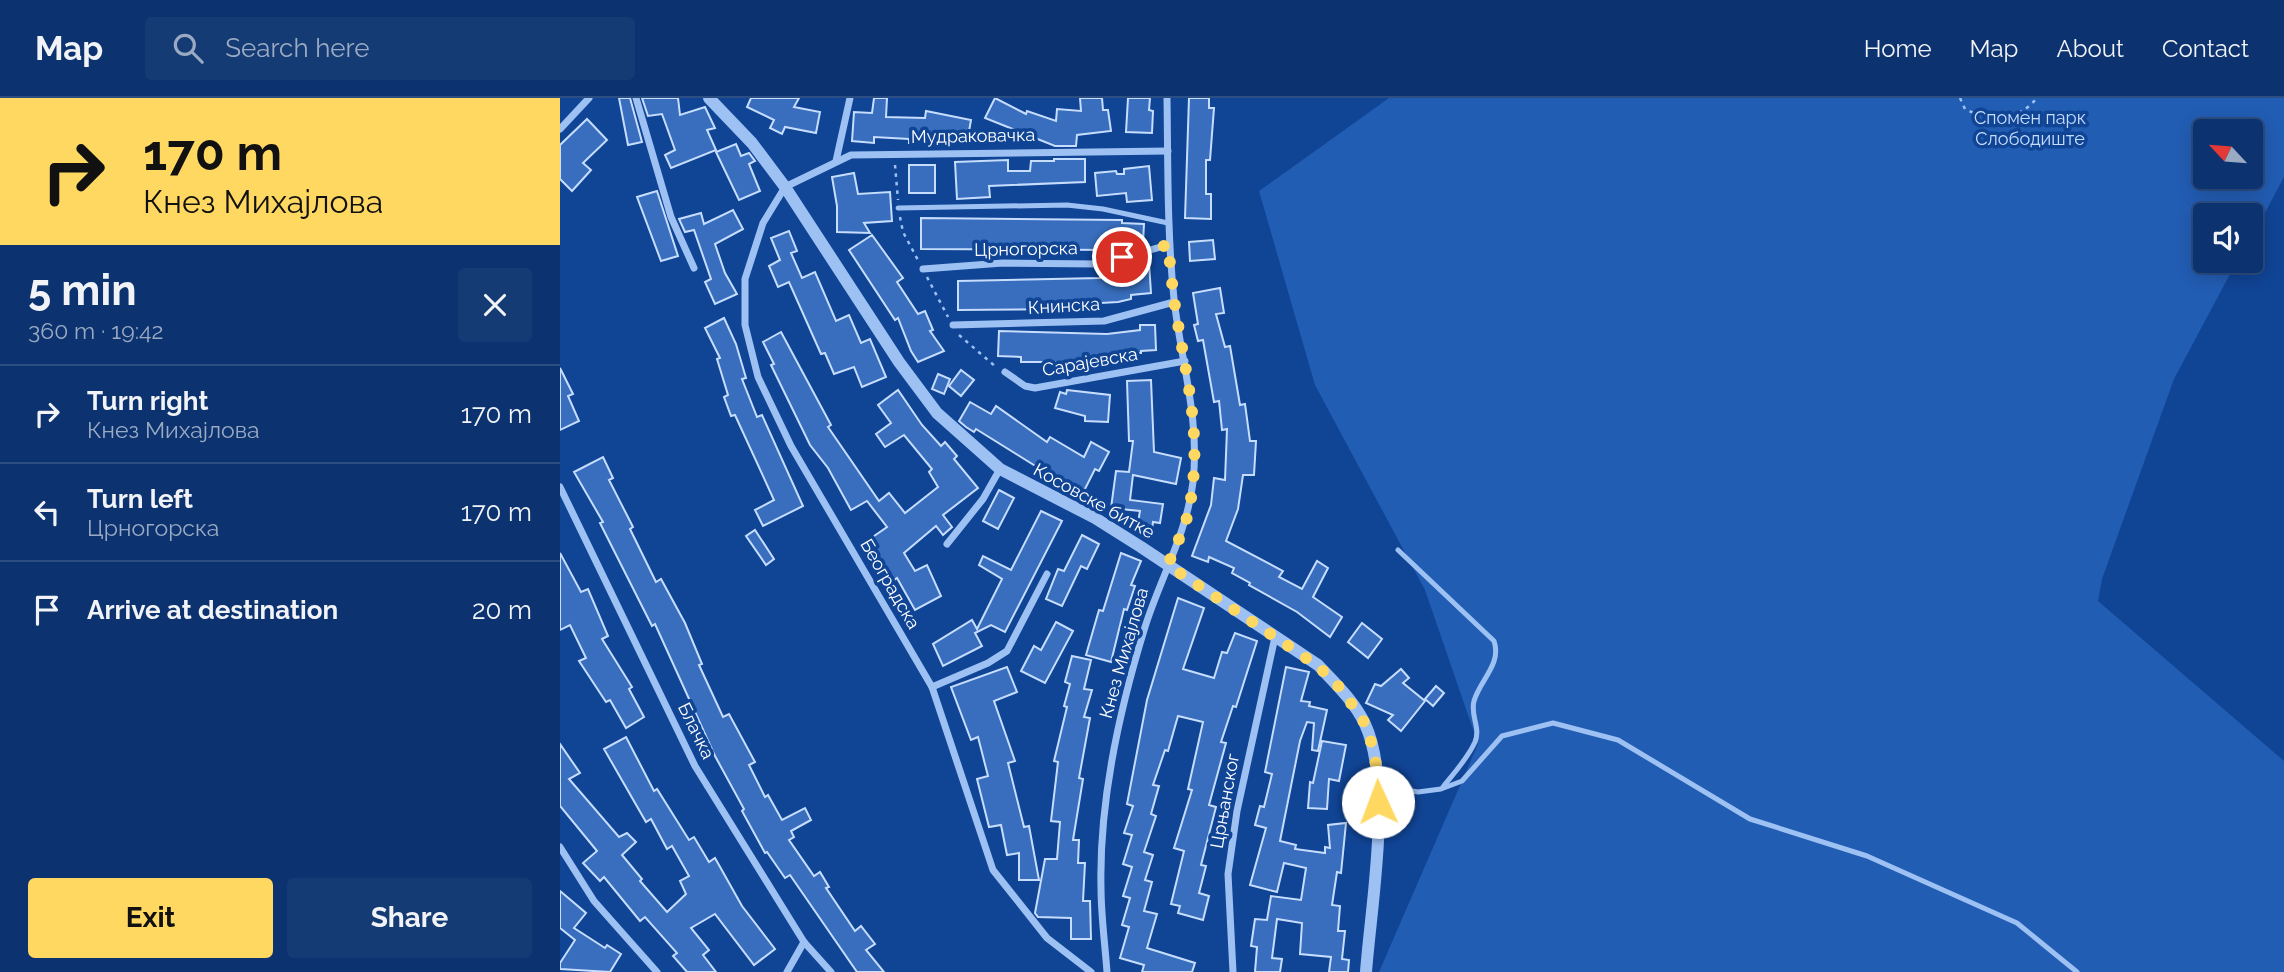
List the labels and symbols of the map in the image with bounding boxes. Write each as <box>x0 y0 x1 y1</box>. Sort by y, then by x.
park label: Спомен парк Слободиште <box>1974 107 2086 149</box>
north arrow <box>2193 119 2263 189</box>
street label: Мудраковачка <box>911 124 1035 147</box>
pin <box>1092 227 1152 287</box>
street label: Црногорска <box>974 237 1078 260</box>
street label: Книнска <box>1027 293 1101 318</box>
street label: Сарајевска <box>1041 343 1139 380</box>
street label: Косовске битке <box>1030 459 1159 543</box>
street label: Београдска <box>856 535 925 633</box>
street label: Кнез Михајлова <box>1095 585 1152 721</box>
street label: Блачка <box>674 699 719 762</box>
street label: Црњанског <box>1206 752 1243 850</box>
position arrow <box>1341 765 1415 839</box>

